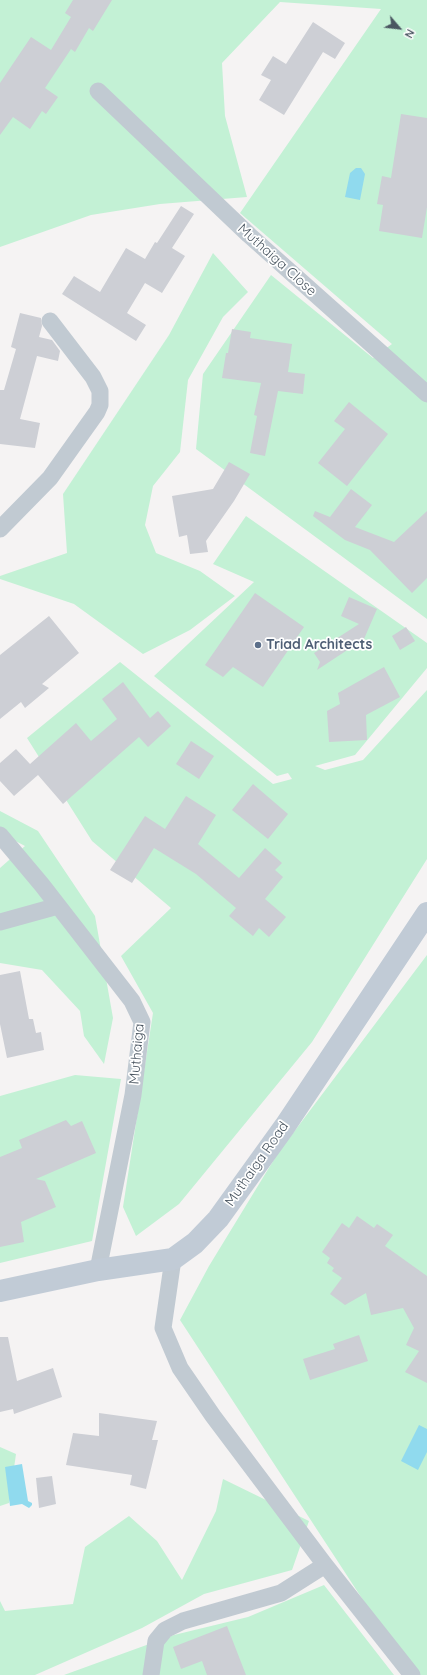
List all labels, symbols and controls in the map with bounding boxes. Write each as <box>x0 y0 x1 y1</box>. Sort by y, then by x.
north arrow <box>379 8 419 48</box>
text: N <box>402 27 418 40</box>
street label: Muthaiga Close <box>234 220 320 300</box>
place label: Triad Architects <box>266 637 372 653</box>
marker: Triad Architects <box>253 640 263 650</box>
street label: Muthaiga <box>126 1023 148 1085</box>
street label: Muthaiga Road <box>222 1118 292 1210</box>

